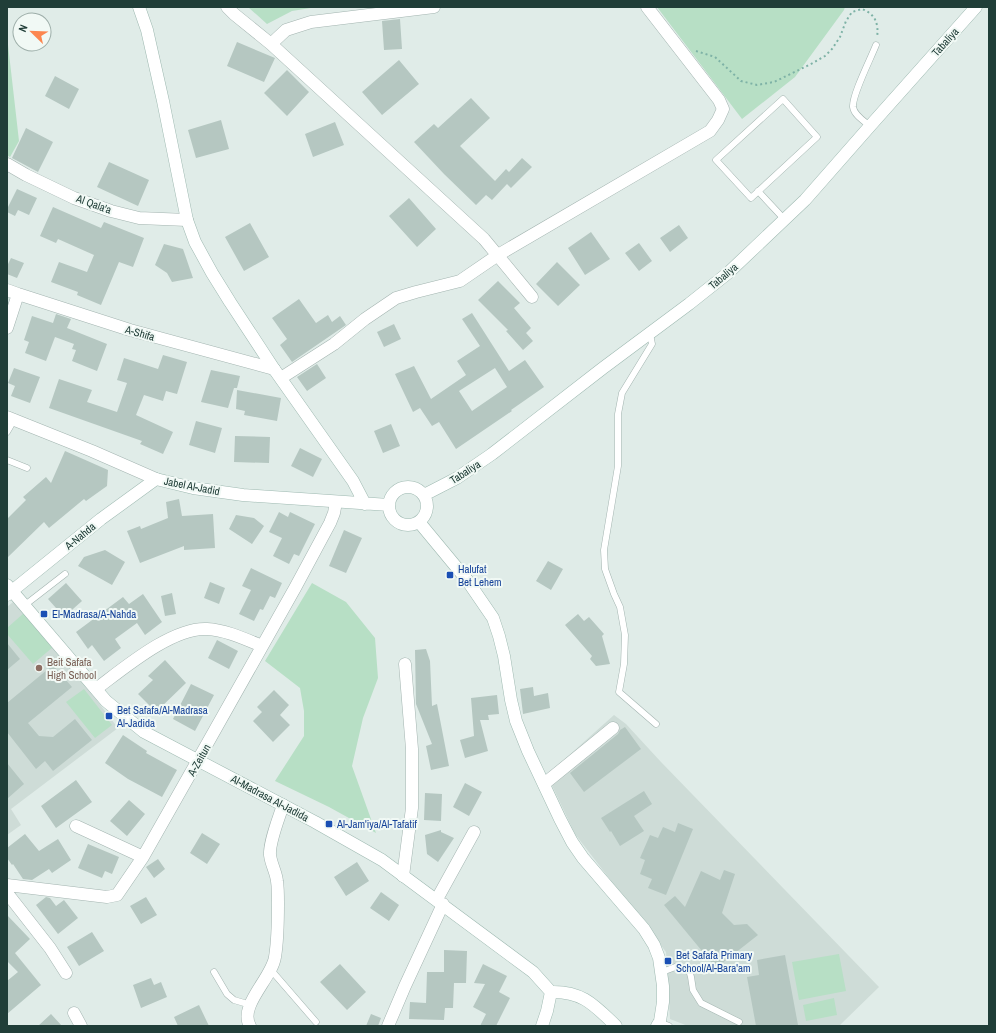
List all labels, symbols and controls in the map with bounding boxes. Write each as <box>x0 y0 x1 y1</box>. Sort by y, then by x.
north arrow <box>12 12 52 52</box>
text: N <box>15 22 31 34</box>
street label: Tabaliya <box>928 25 962 59</box>
street label: Al Qala'a <box>74 191 113 217</box>
street label: Tabaliya <box>706 260 740 292</box>
street label: A-Shifa <box>123 322 156 344</box>
street label: Tabaliya <box>447 457 483 487</box>
street label: Jabel Al-Jadid <box>163 474 221 498</box>
street label: A-Nahda <box>61 519 98 553</box>
place label: Halufat Bet Lehem <box>458 562 502 589</box>
marker: Halufat Bet Lehem <box>445 570 455 580</box>
place label: El-Madrasa/A-Nahda <box>52 607 136 621</box>
marker: El-Madrasa/A-Nahda <box>39 609 49 619</box>
place label: Beit Safafa High School <box>47 655 96 682</box>
marker: Beit Safafa High School <box>34 663 44 673</box>
place label: Bet Safafa/Al-Madrasa Al-Jadida <box>116 703 208 730</box>
marker: Bet Safafa/Al-Madrasa Al-Jadida <box>104 711 114 721</box>
street label: A-Zeitun <box>184 742 214 779</box>
street label: Al-Madrasa Al-Jadida <box>228 771 311 824</box>
place label: Al-Jam'iya/Al-Tafatif <box>336 817 418 831</box>
marker: Al-Jam'iya/Al-Tafatif <box>324 819 334 829</box>
place label: Bet Safafa Primary School/Al-Bara'am <box>676 948 753 975</box>
marker: Bet Safafa Primary School/Al-Bara'am <box>663 956 673 966</box>

